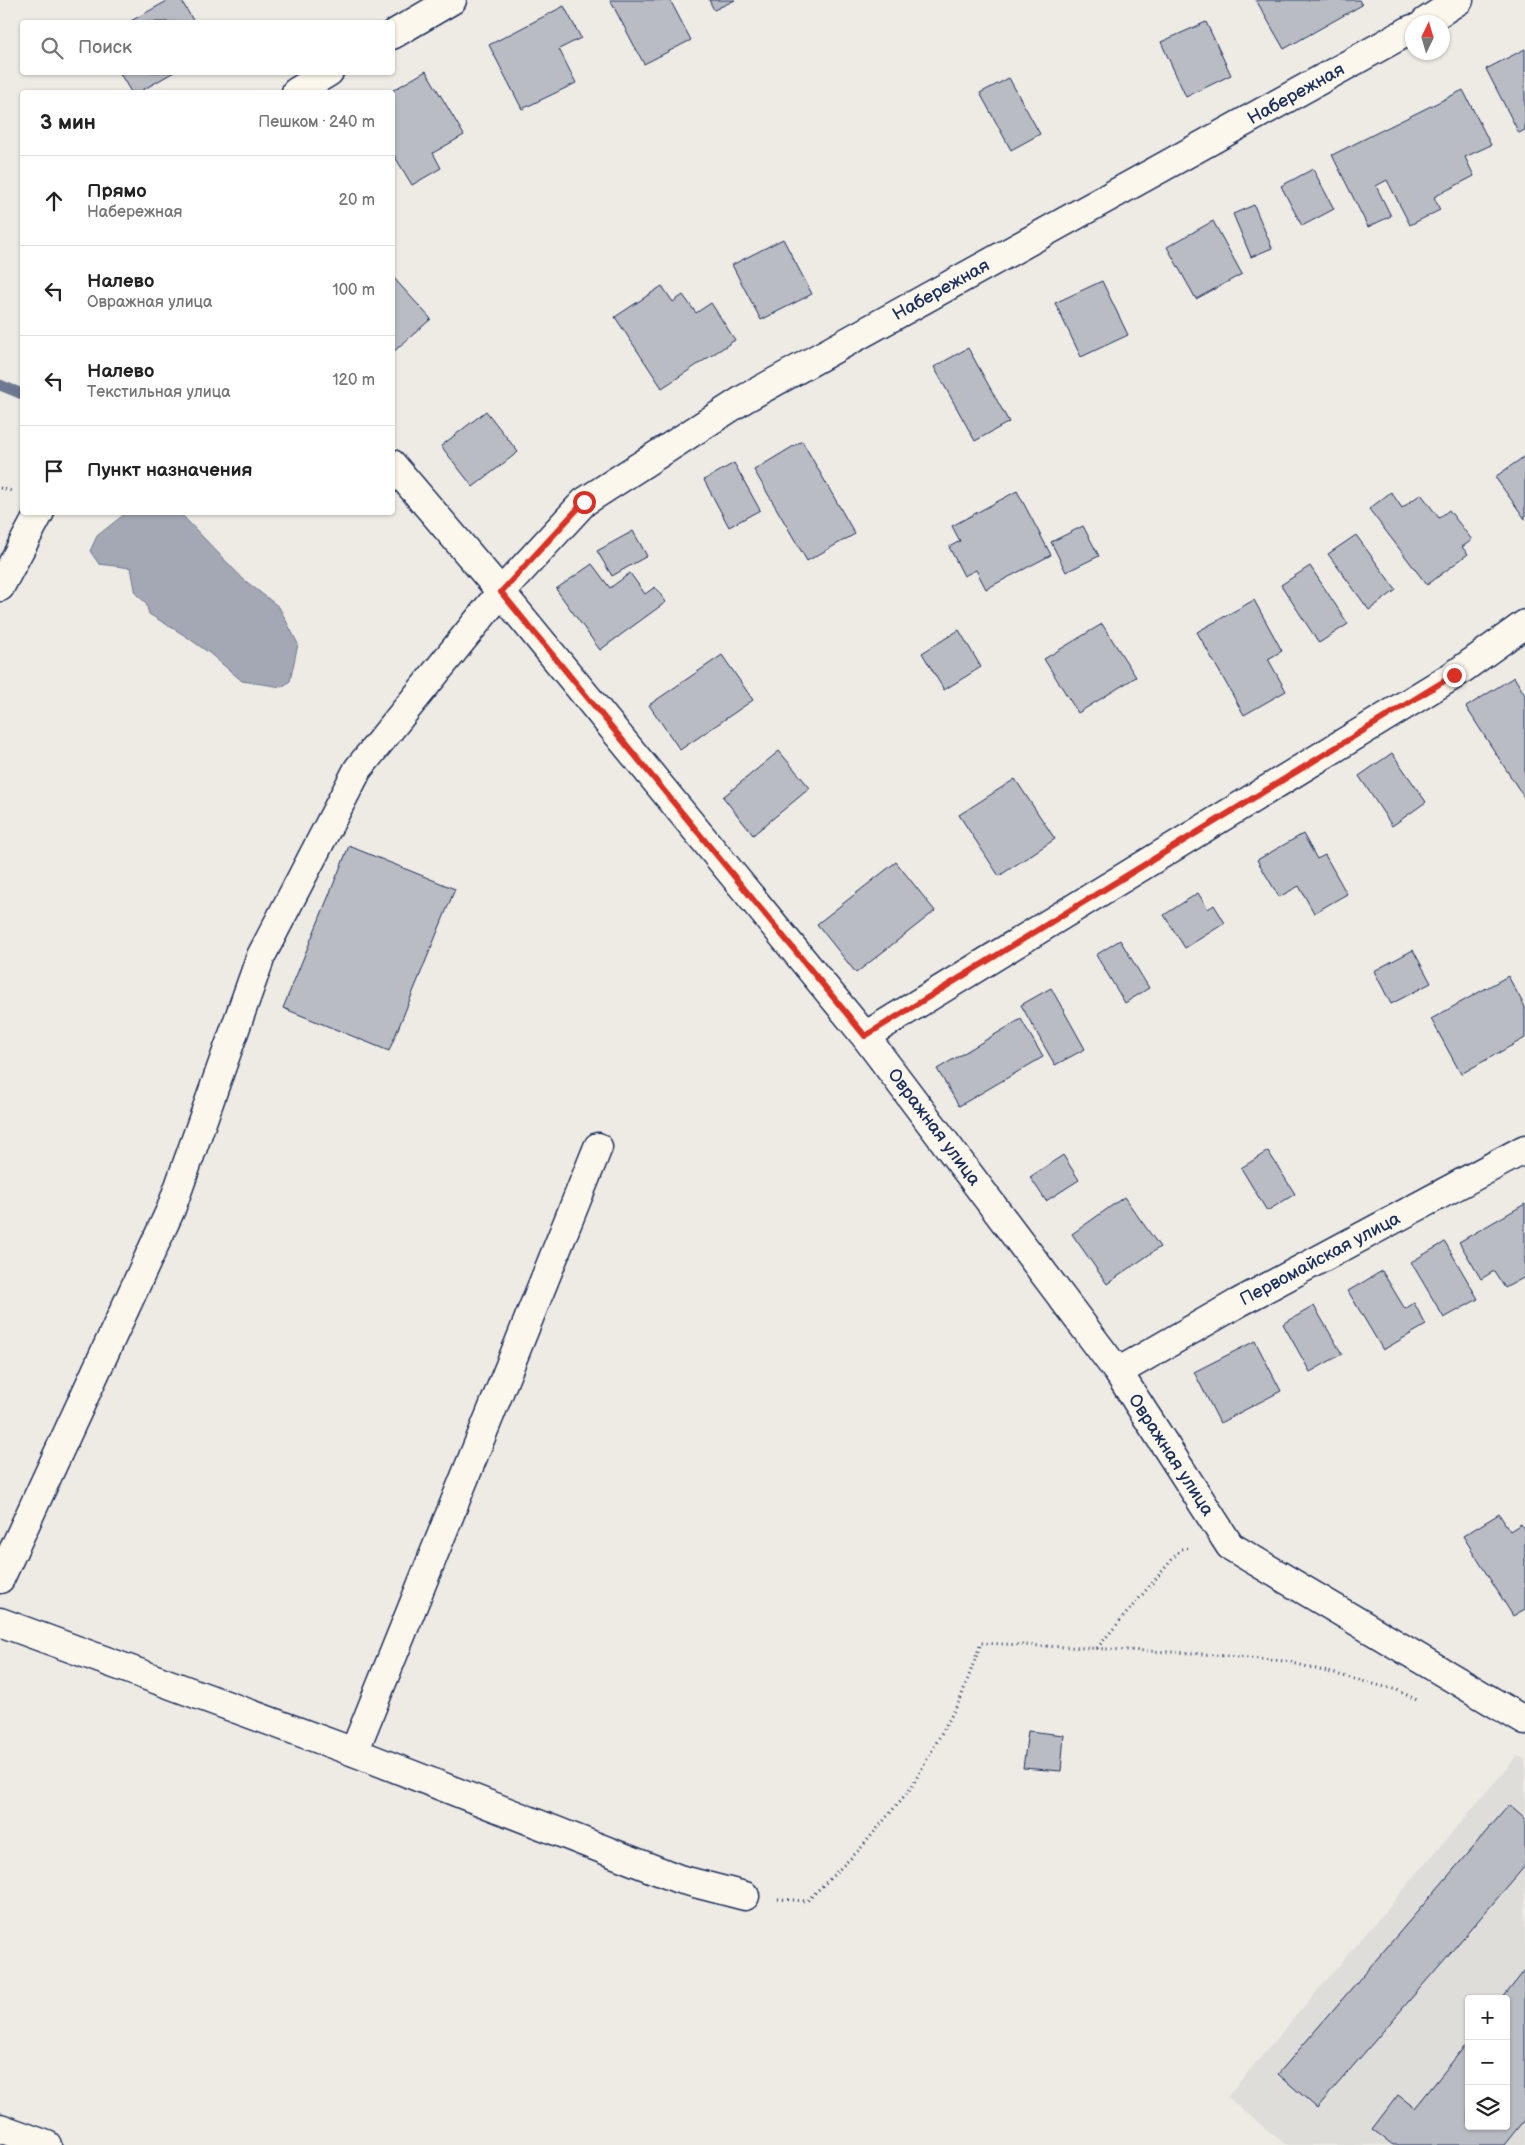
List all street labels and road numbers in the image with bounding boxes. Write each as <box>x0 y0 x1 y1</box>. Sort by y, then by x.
street label: Набережная <box>1244 59 1348 129</box>
street label: Набережная <box>889 255 993 325</box>
street label: Овражная улица <box>883 1064 985 1190</box>
street label: Первомайская улица <box>1236 1208 1404 1310</box>
street label: Овражная улица <box>1124 1390 1218 1520</box>

